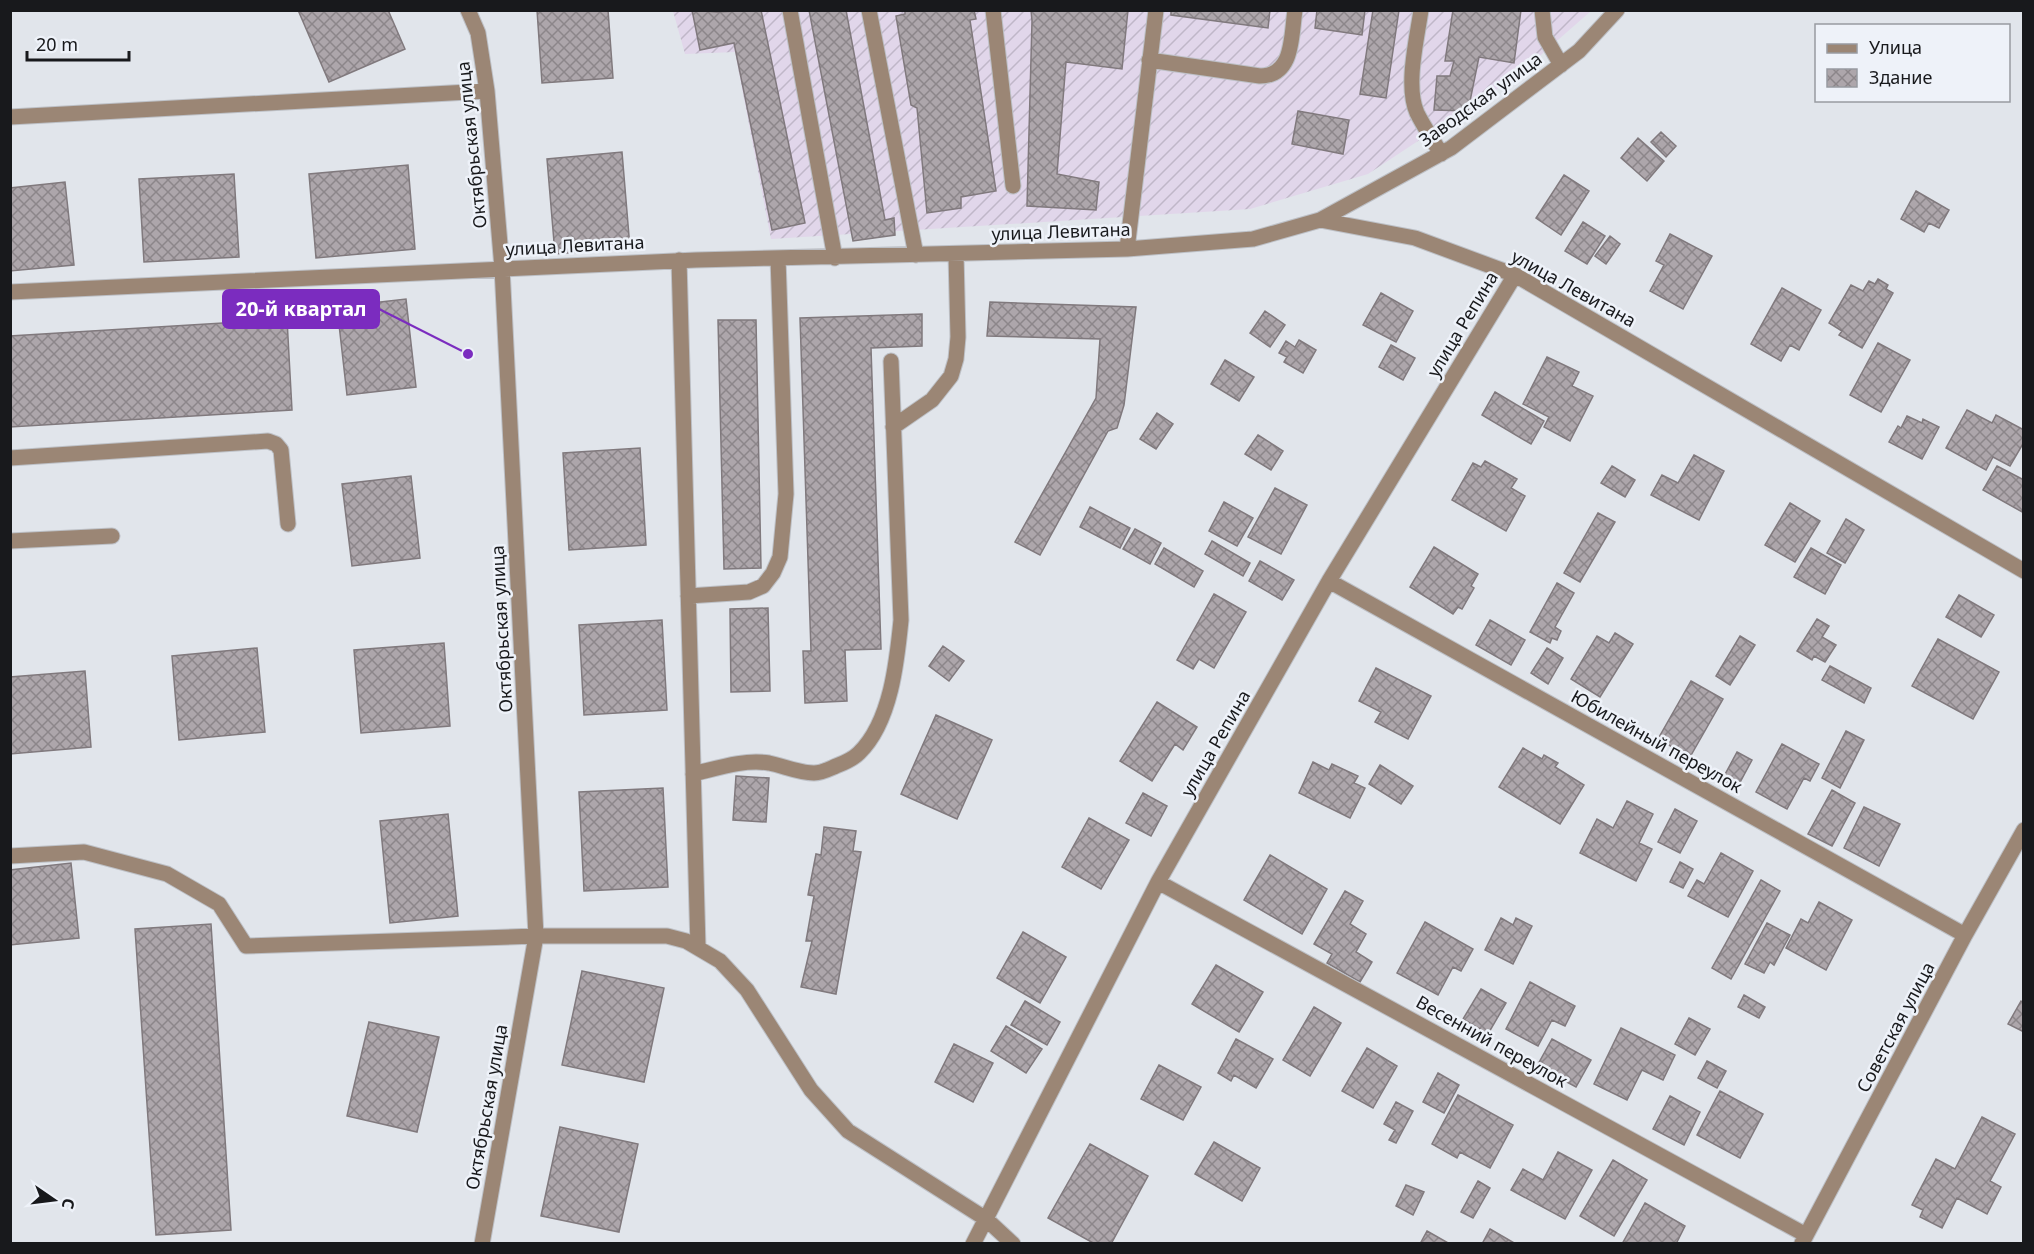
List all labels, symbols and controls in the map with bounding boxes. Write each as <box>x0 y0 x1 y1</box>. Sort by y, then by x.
scale bar <box>27 24 129 62</box>
legend <box>1815 24 2010 102</box>
text: 20 m <box>36 32 78 56</box>
text: Улица <box>1869 35 1922 59</box>
street label: Заводская улица <box>1414 46 1546 152</box>
street label: Октябрьская улица <box>450 60 492 230</box>
text: Здание <box>1869 65 1933 89</box>
street label: улица Левитана <box>991 217 1131 245</box>
street label: улица Левитана <box>505 229 645 261</box>
street label: улица Левитана <box>1507 244 1641 332</box>
street label: улица Репина <box>1421 267 1503 381</box>
callout: 20-й квартал <box>223 290 379 328</box>
text: 20-й квартал <box>235 295 367 322</box>
street label: Октябрьская улица <box>485 545 517 713</box>
street label: Юбилейный переулок <box>1567 684 1747 798</box>
street label: улица Репина <box>1175 685 1255 801</box>
street label: Советская улица <box>1850 958 1940 1096</box>
street label: Весенний переулок <box>1412 989 1572 1093</box>
street label: Октябрьская улица <box>460 1022 512 1192</box>
north arrow <box>24 1170 84 1230</box>
text: С <box>57 1196 80 1211</box>

